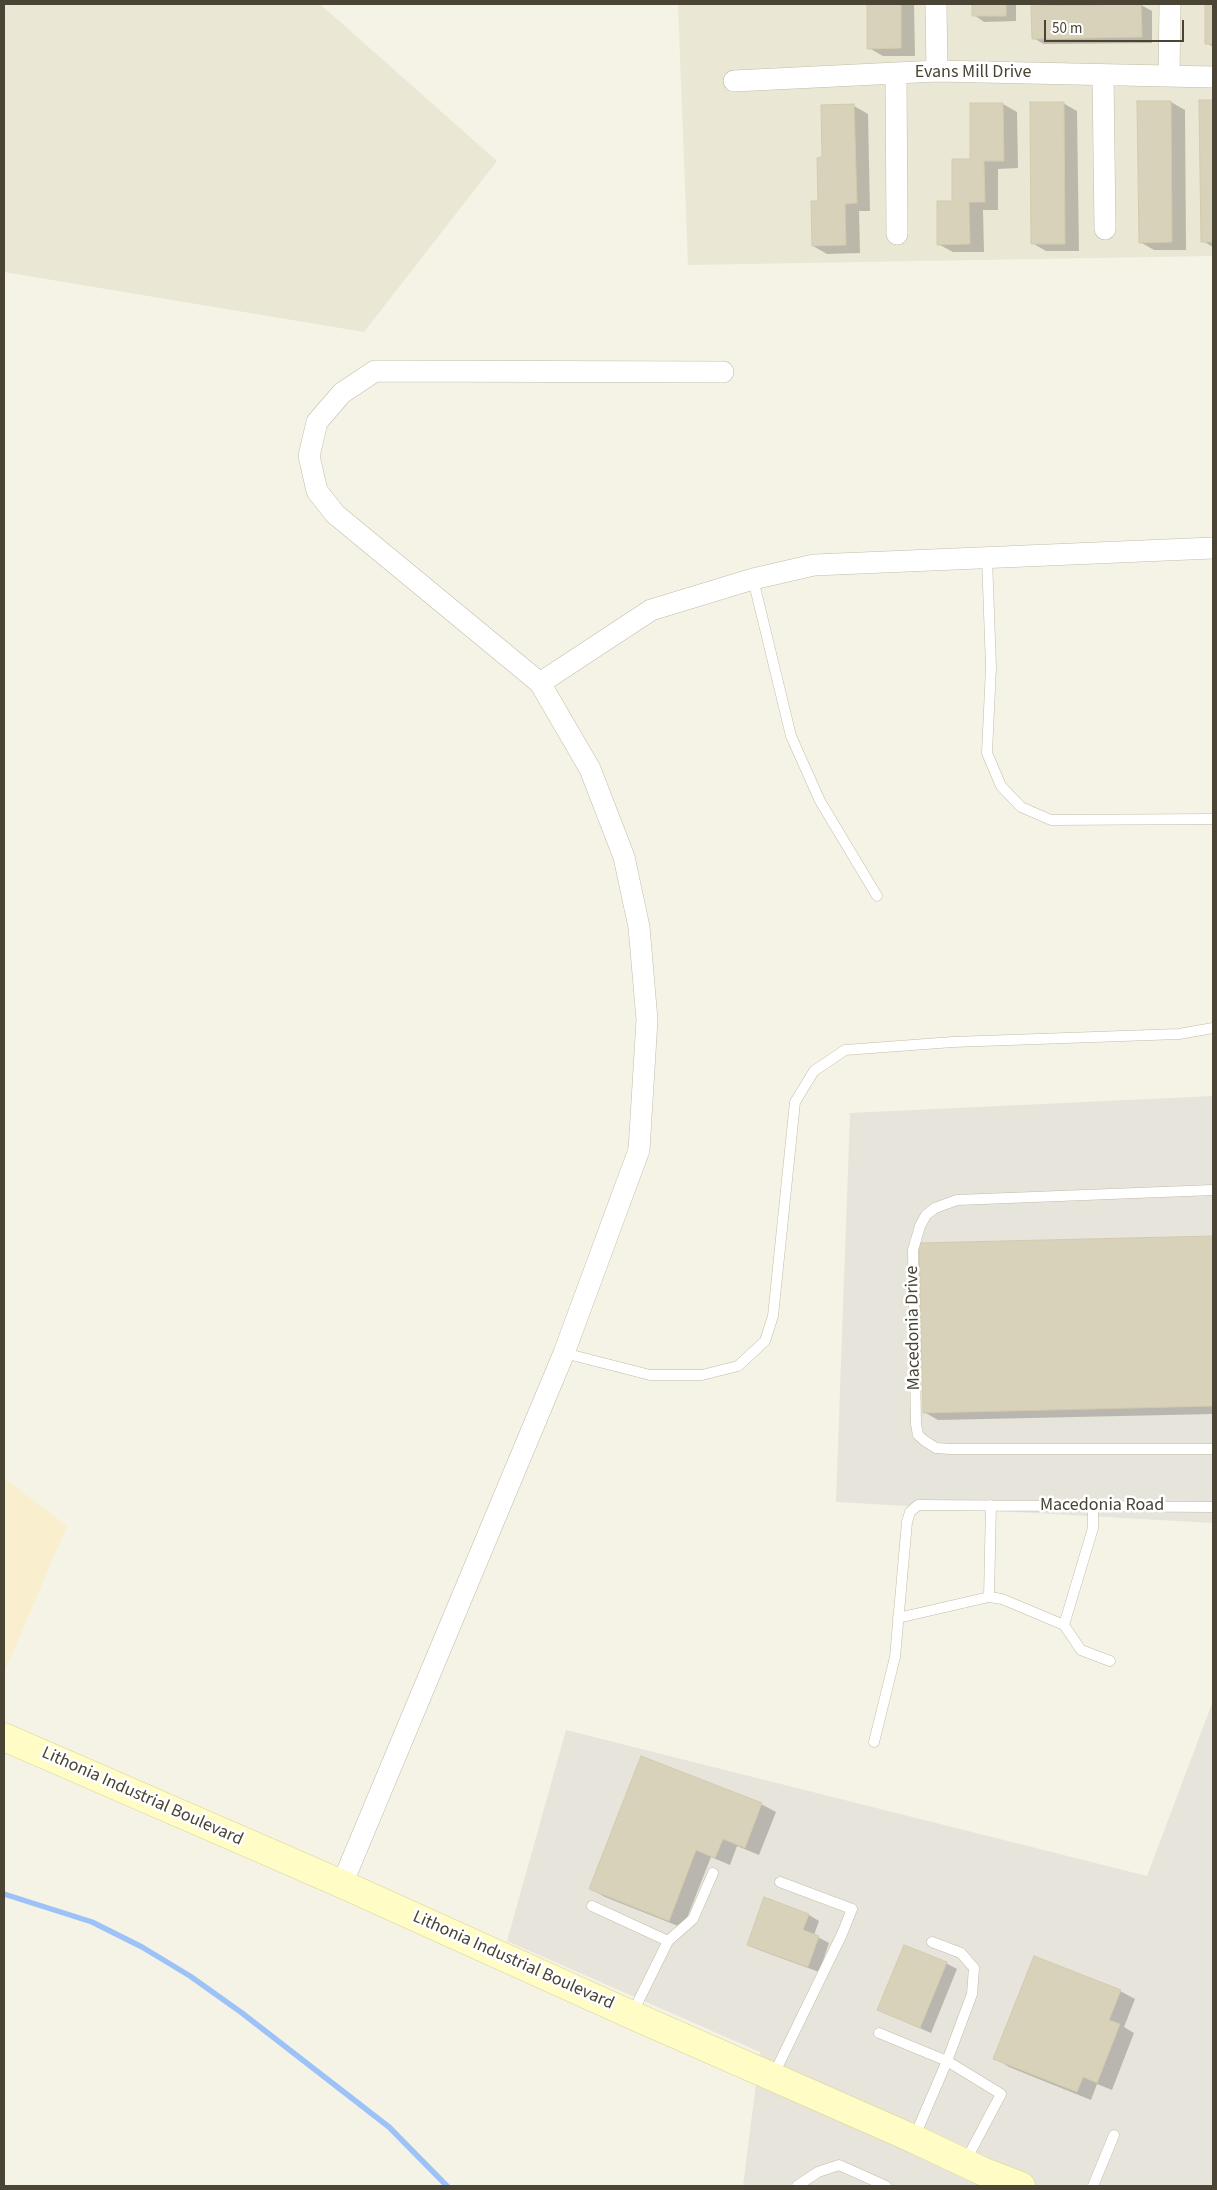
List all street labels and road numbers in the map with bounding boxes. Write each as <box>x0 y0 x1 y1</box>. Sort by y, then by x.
street label: Evans Mill Drive <box>915 62 1031 84</box>
street label: Macedonia Drive <box>902 1266 926 1390</box>
street label: Macedonia Road <box>1040 1495 1164 1517</box>
street label: Lithonia Industrial Boulevard <box>38 1743 246 1851</box>
street label: Lithonia Industrial Boulevard <box>409 1907 617 2015</box>

